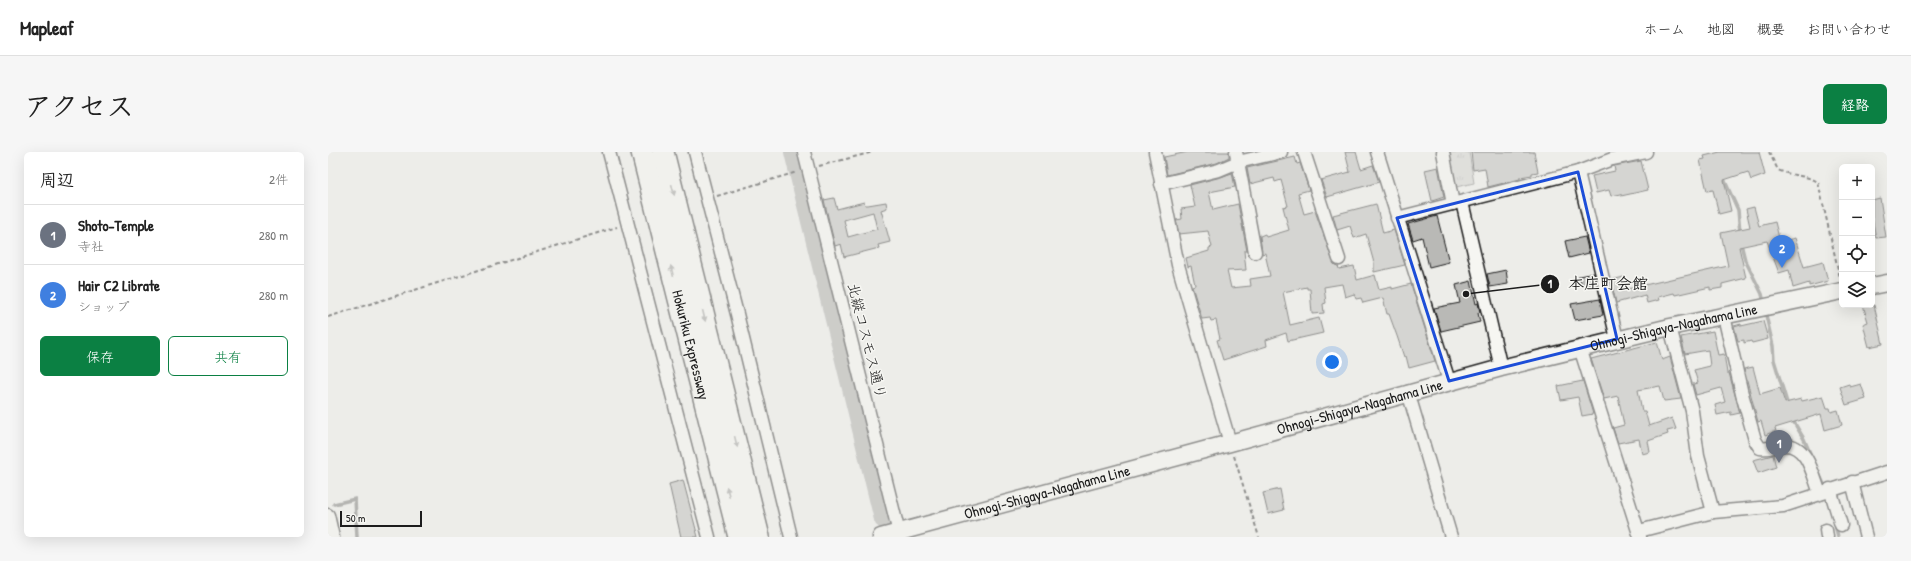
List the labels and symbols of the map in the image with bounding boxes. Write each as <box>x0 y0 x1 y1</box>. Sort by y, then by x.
one-way arrow <box>670 184 676 196</box>
pin: 2 <box>1769 235 1795 268</box>
one-way arrow <box>668 265 674 277</box>
callout: 本庄町会館 <box>1540 270 1656 298</box>
text: 本庄町会館 <box>1568 272 1648 294</box>
text: 1 <box>1548 275 1553 292</box>
street label: 北縦コスモス通り <box>843 281 892 401</box>
street label: Hokuriku Expressway <box>667 288 715 402</box>
street label: Ohnogi-Shigaya-Nagahama Line <box>1588 298 1759 356</box>
one-way arrow <box>701 310 707 322</box>
your location <box>1322 352 1342 372</box>
street label: Ohnogi-Shigaya-Nagahama Line <box>1274 374 1445 440</box>
pin: 1 <box>1766 430 1792 463</box>
one-way arrow <box>733 436 739 448</box>
street label: Ohnogi-Shigaya-Nagahama Line <box>962 459 1132 524</box>
one-way arrow <box>724 486 730 498</box>
scale bar <box>340 509 422 528</box>

